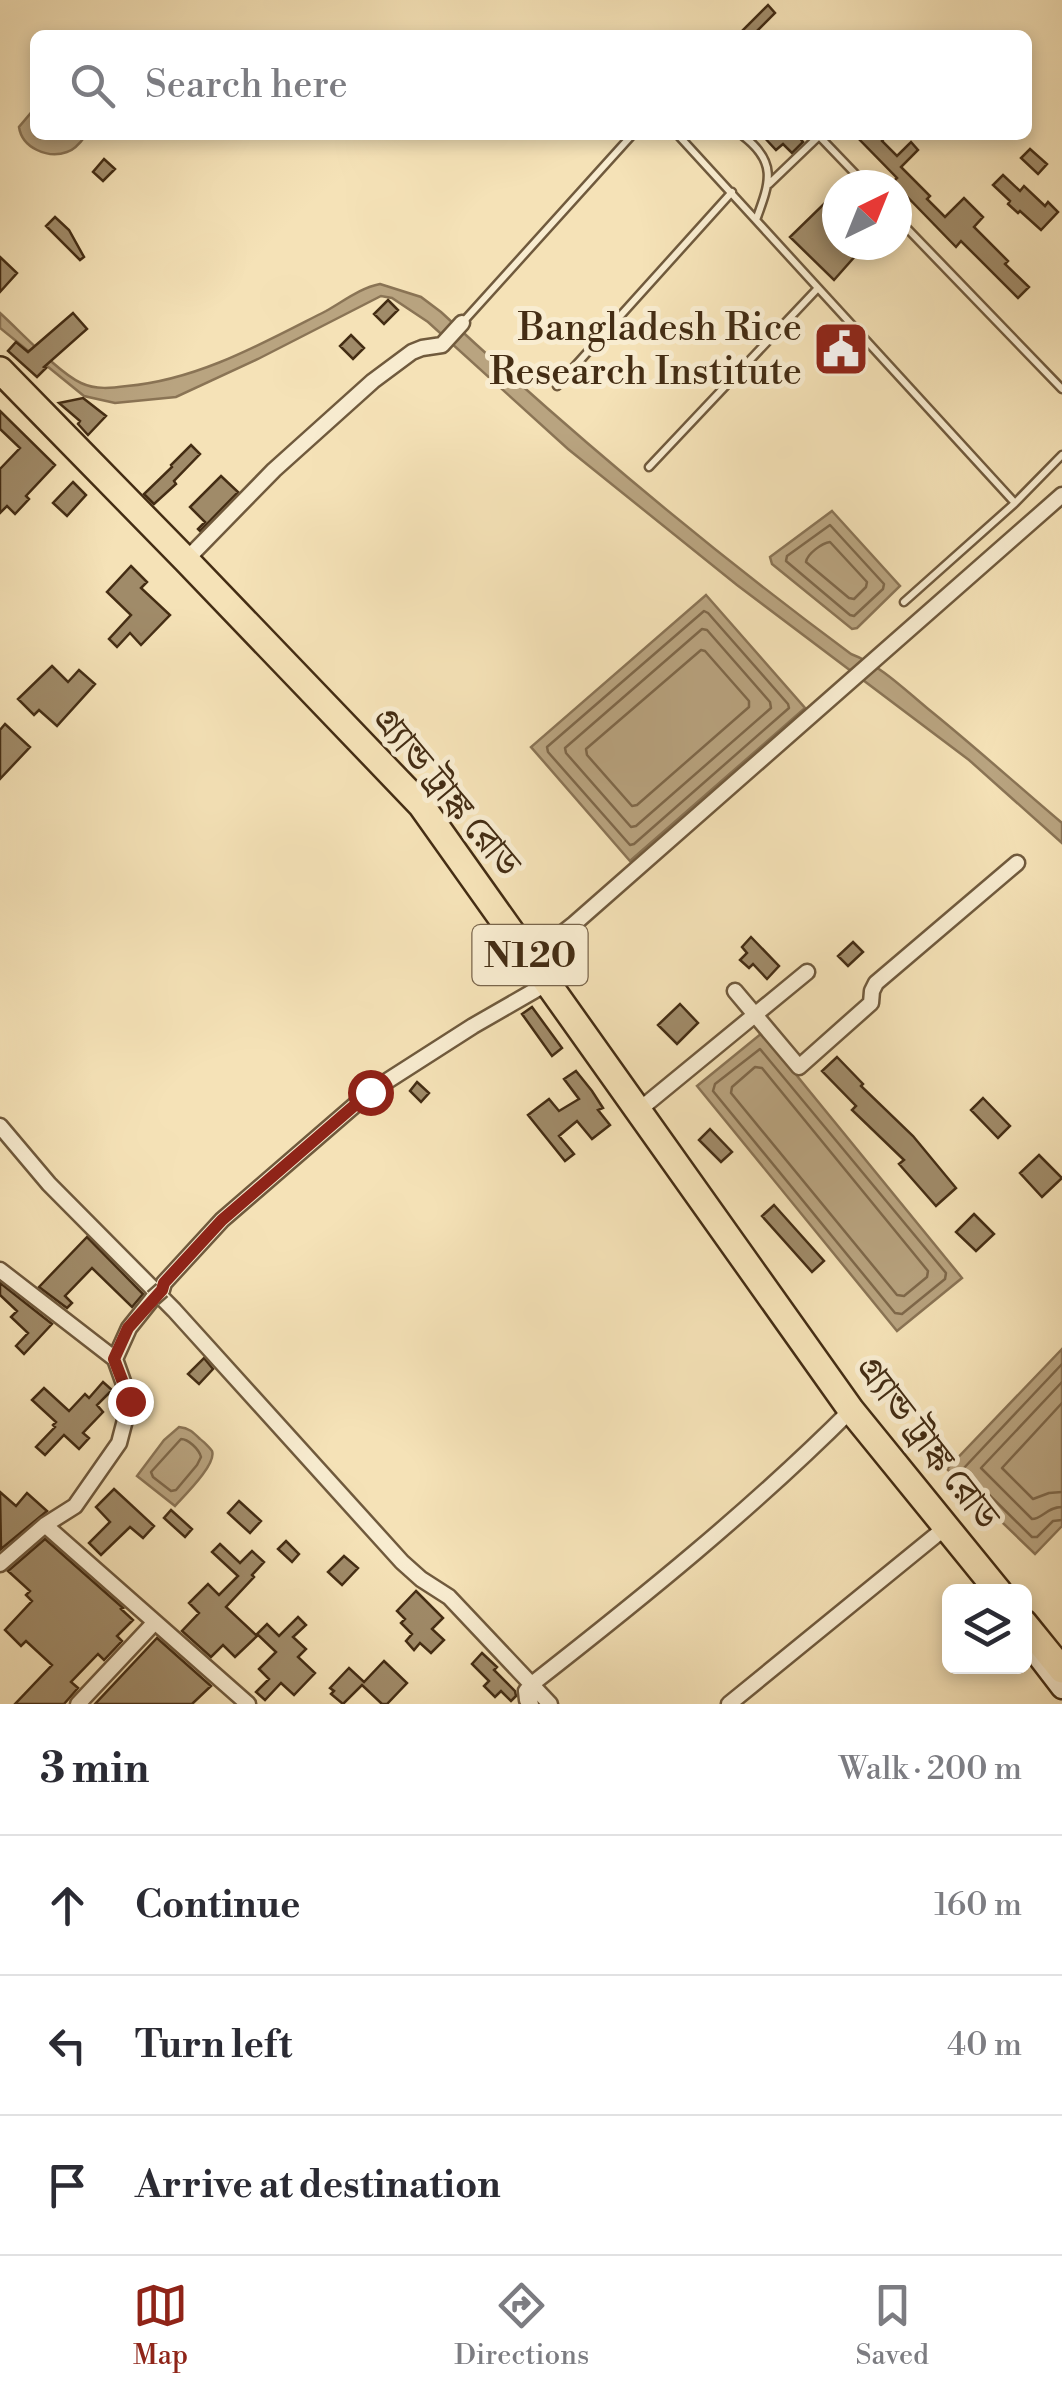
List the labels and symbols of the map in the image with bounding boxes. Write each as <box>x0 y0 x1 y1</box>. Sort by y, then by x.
north arrow <box>822 170 912 260</box>
place label: Bangladesh Rice Research Institute <box>489 305 802 396</box>
public building icon: Bangladesh Rice Research Institute <box>811 319 871 379</box>
street label: গ্র্যান্ড ট্রাঙ্ক রোড <box>361 697 532 888</box>
road number: N120 <box>472 925 588 985</box>
route start <box>348 1070 394 1116</box>
street label: গ্র্যান্ড ট্রাঙ্ক রোড <box>844 1346 1011 1540</box>
route end <box>108 1379 154 1425</box>

